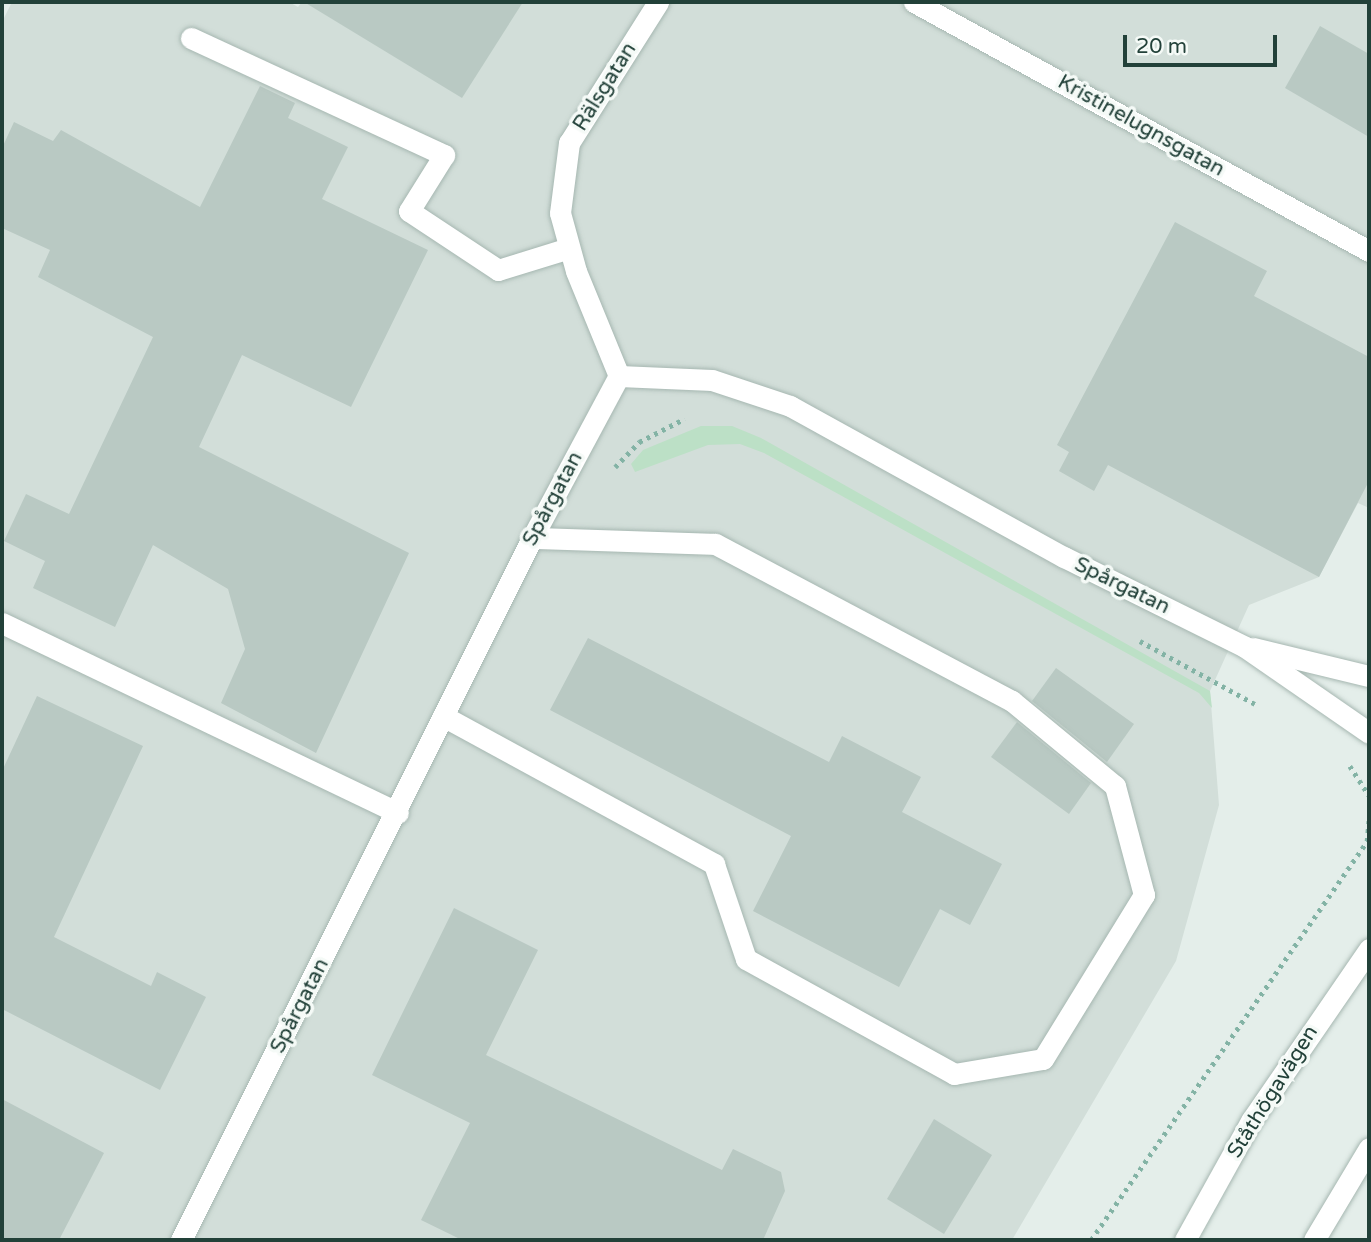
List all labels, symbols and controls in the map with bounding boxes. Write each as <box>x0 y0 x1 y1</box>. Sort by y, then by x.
scale bar <box>1126 21 1280 65</box>
text: 20 m <box>1136 34 1187 59</box>
street label: Rälsgatan <box>568 38 642 136</box>
street label: Kristinelugnsgatan <box>1053 70 1229 182</box>
street label: Spårgatan <box>518 448 588 550</box>
street label: Spårgatan <box>1070 552 1174 620</box>
street label: Spårgatan <box>265 954 335 1058</box>
street label: Ståthögavägen <box>1222 1021 1324 1163</box>

